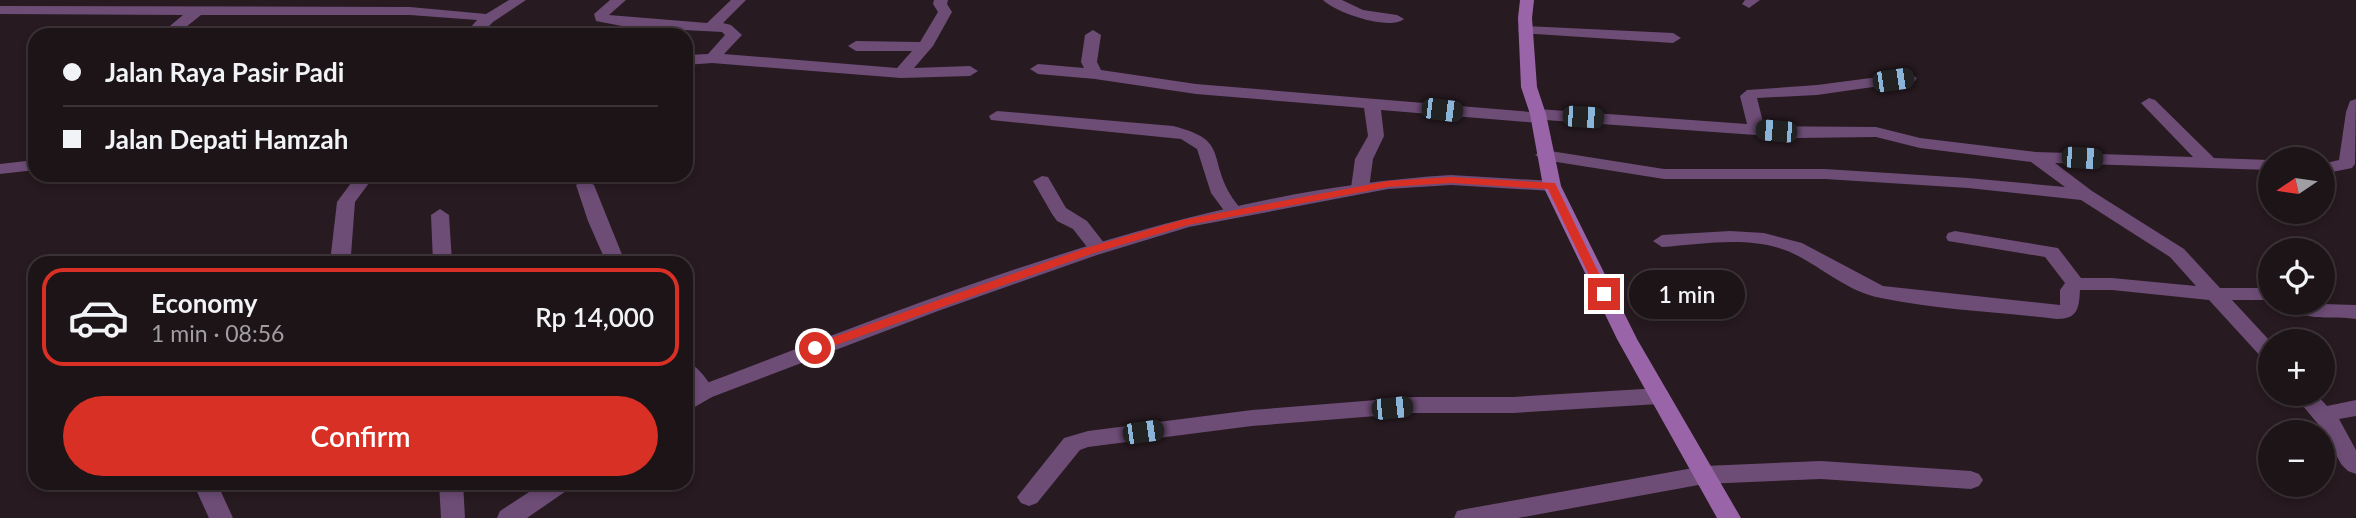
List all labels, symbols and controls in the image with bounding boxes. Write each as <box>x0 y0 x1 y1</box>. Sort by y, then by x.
text: Jalan Raya Pasir Padi <box>105 56 344 88</box>
car <box>1871 67 1916 93</box>
car <box>1420 97 1465 123</box>
car <box>1562 105 1605 129</box>
car <box>1755 119 1798 143</box>
text: Jalan Depati Hamzah <box>105 123 348 155</box>
car <box>2061 146 2104 170</box>
north arrow <box>2258 147 2334 224</box>
map controls <box>2258 147 2335 497</box>
button: locate <box>2258 238 2335 315</box>
callout: 1 min <box>1628 270 1744 318</box>
route end <box>1588 278 1620 310</box>
text: 1 min <box>1659 280 1715 308</box>
icon: car <box>67 286 130 349</box>
text: Economy <box>151 287 257 319</box>
text: Rp 14,000 <box>535 301 654 333</box>
text: 1 min · 08:56 <box>151 319 284 347</box>
button: + <box>2258 329 2335 406</box>
route start <box>799 332 831 364</box>
car <box>1371 395 1414 421</box>
button: Confirm <box>63 396 658 476</box>
car <box>1121 419 1166 445</box>
button: − <box>2258 420 2335 497</box>

